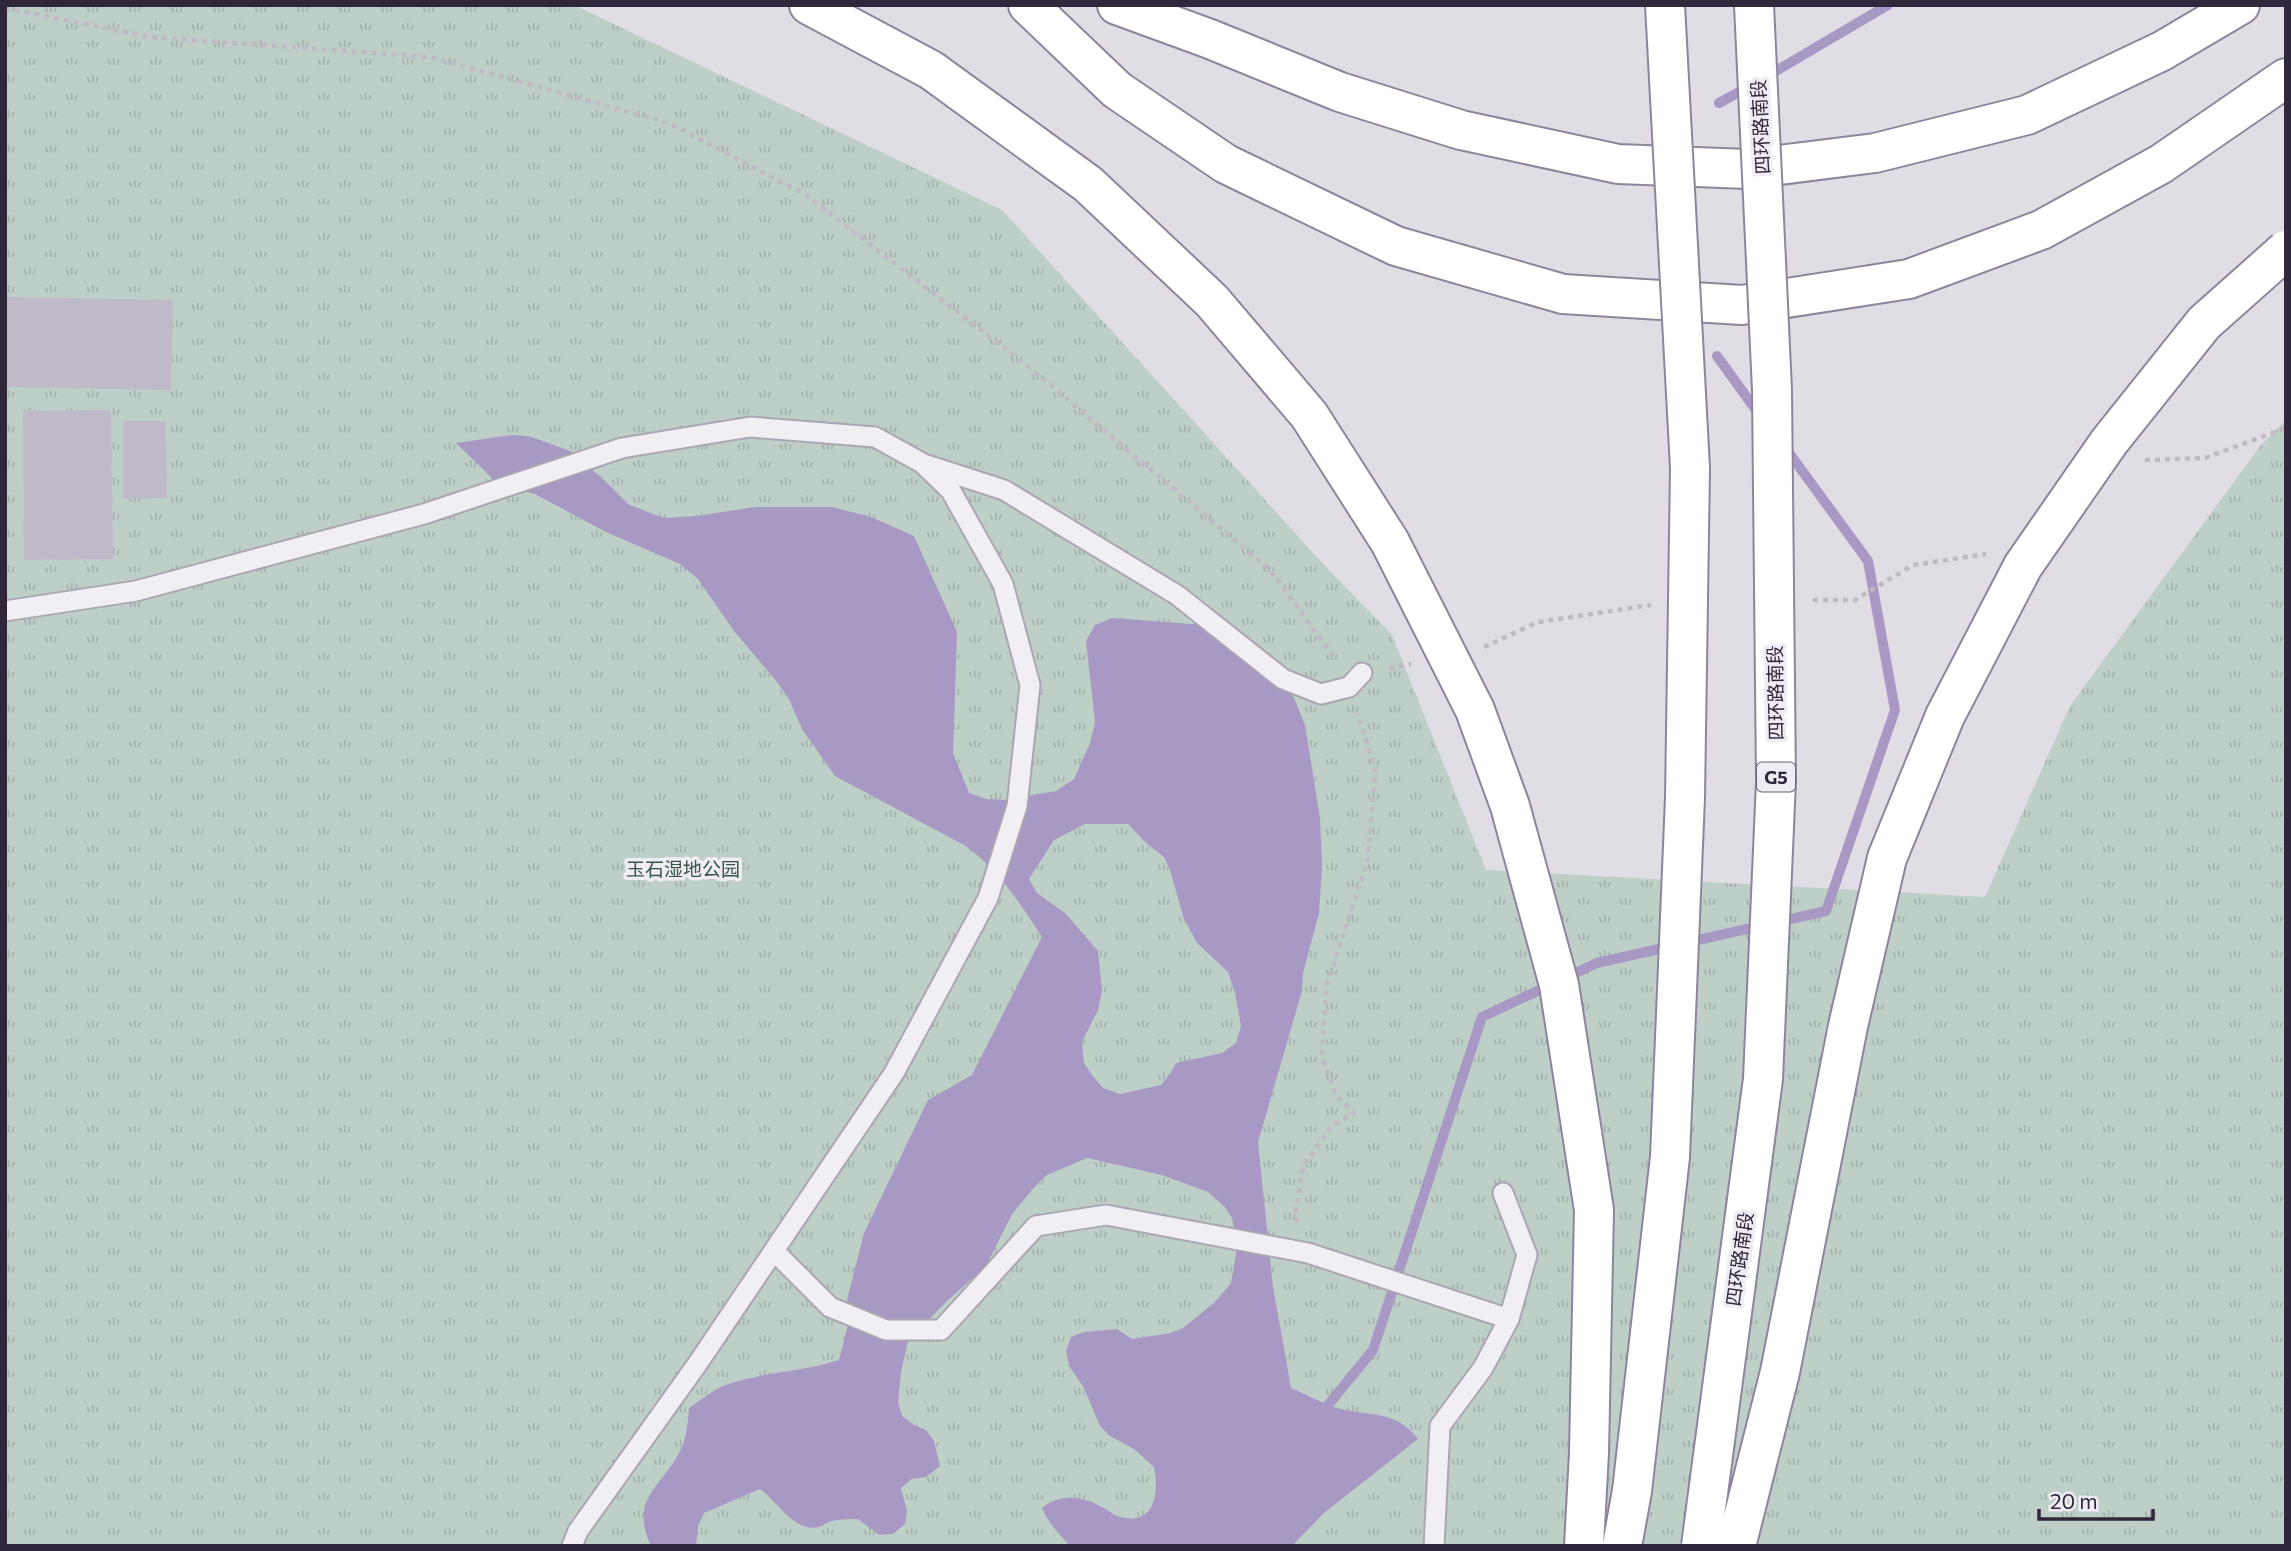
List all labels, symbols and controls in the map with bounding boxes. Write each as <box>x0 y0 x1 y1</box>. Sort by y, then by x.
street label: 四环路南段 <box>1746 79 1774 175</box>
street label: 四环路南段 <box>1763 645 1787 741</box>
road number: G5 <box>1757 762 1795 792</box>
park label: 玉石湿地公园 <box>626 857 740 880</box>
street label: 四环路南段 <box>1721 1210 1757 1308</box>
scale bar <box>2039 1478 2153 1522</box>
text: 20 m <box>2050 1488 2098 1513</box>

